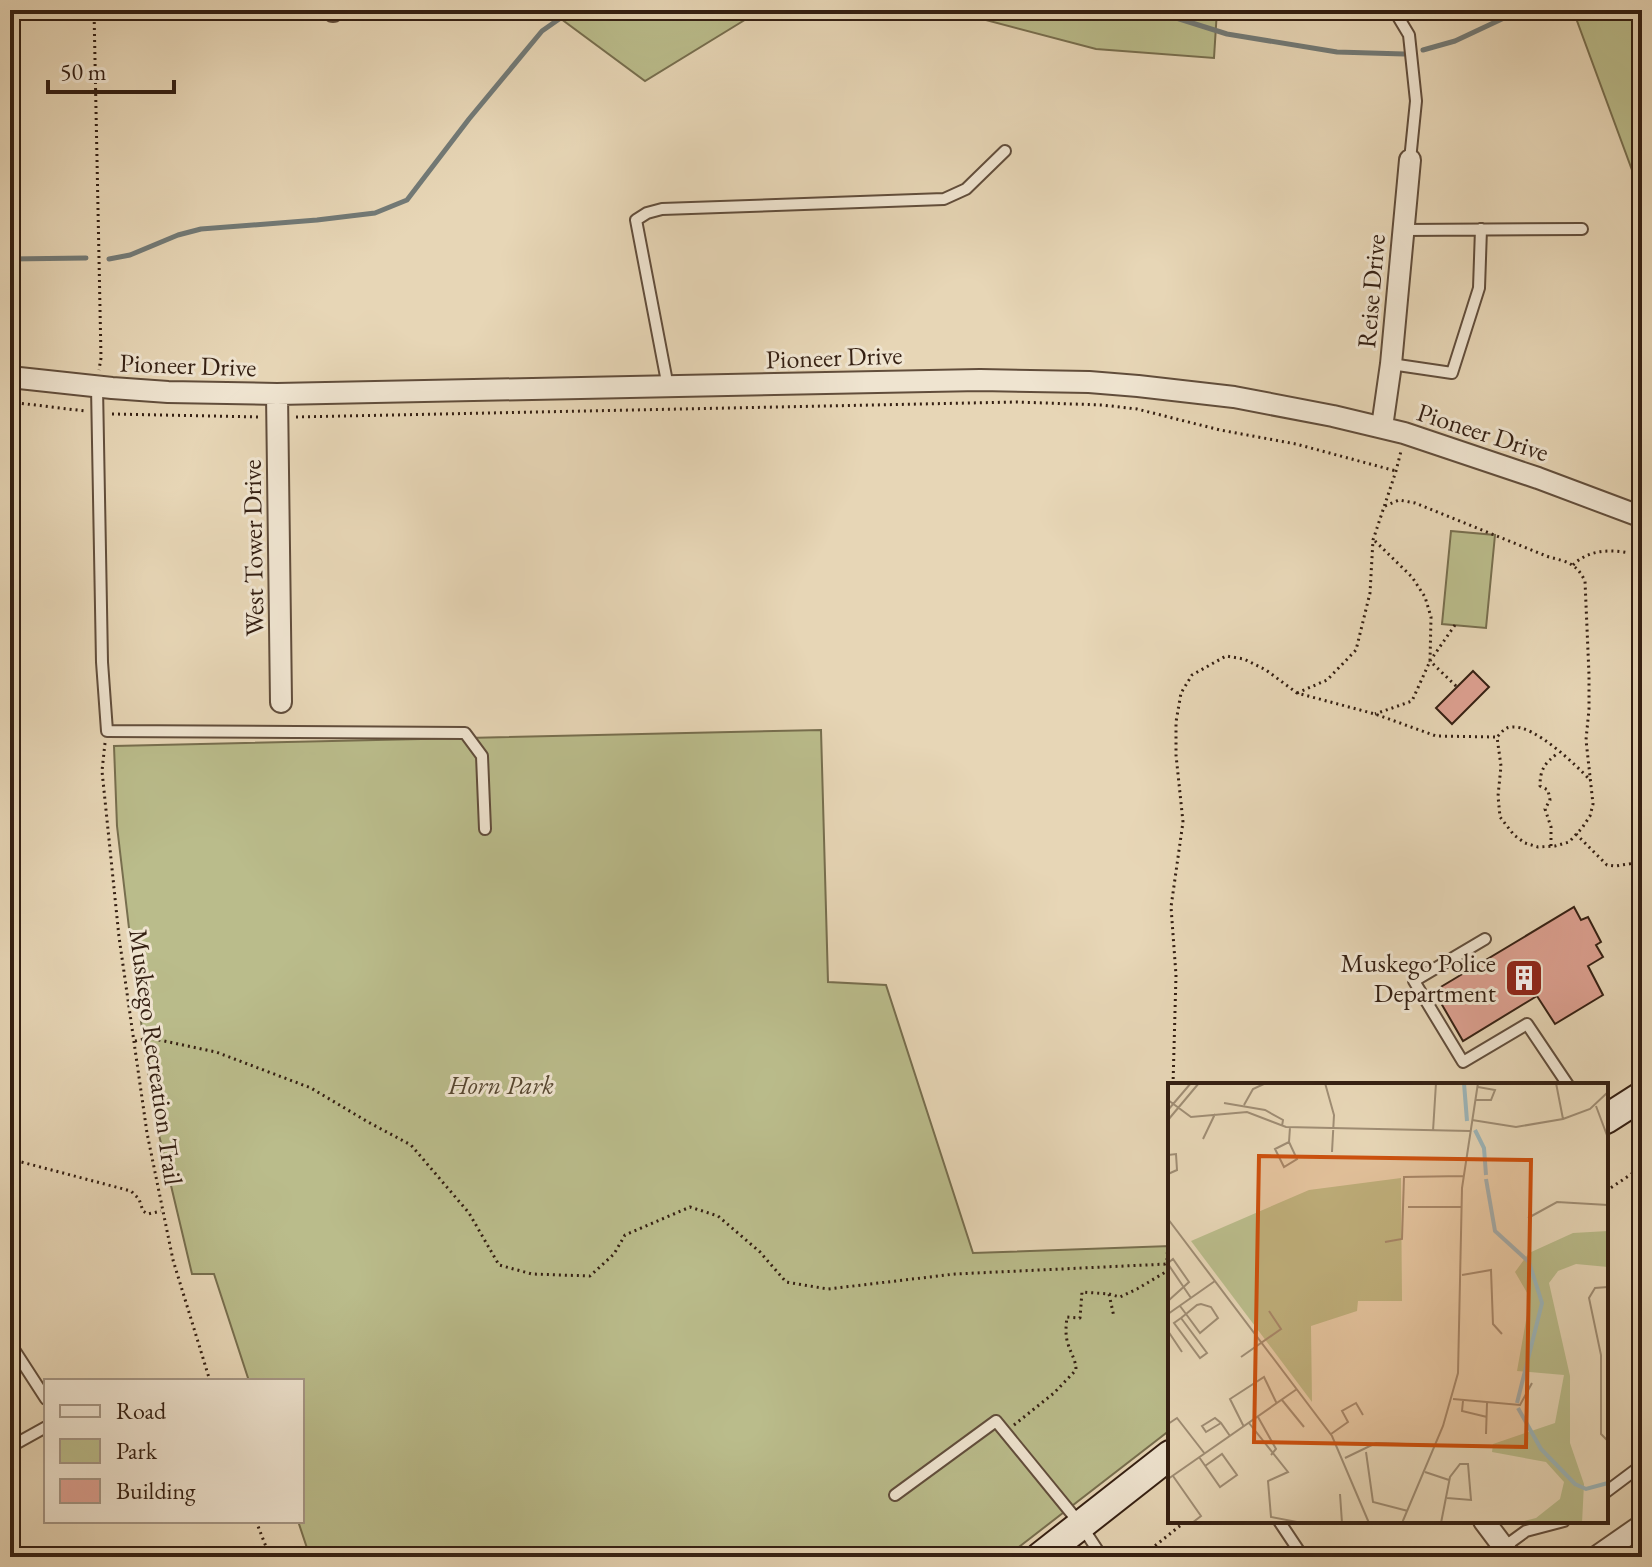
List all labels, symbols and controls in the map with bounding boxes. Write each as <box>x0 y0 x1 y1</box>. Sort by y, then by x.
scale bar <box>48 44 174 94</box>
text: 50 m <box>60 56 107 87</box>
street label: Reise Drive <box>1349 233 1393 349</box>
street label: Pioneer Drive <box>765 338 903 376</box>
street label: Pioneer Drive <box>119 346 257 384</box>
street label: Pioneer Drive <box>1413 395 1553 469</box>
street label: West Tower Drive <box>234 459 272 637</box>
street label: Muskego Recreation Trail <box>121 927 191 1187</box>
place label: Muskego Police Department <box>1340 946 1496 1010</box>
building icon: Muskego Police Department <box>1503 957 1545 999</box>
park label: Horn Park <box>447 1068 554 1102</box>
inset map <box>1168 1083 1608 1523</box>
legend <box>44 1379 304 1523</box>
text: Road <box>116 1395 167 1426</box>
text: Park <box>116 1435 158 1466</box>
text: Building <box>116 1475 196 1506</box>

